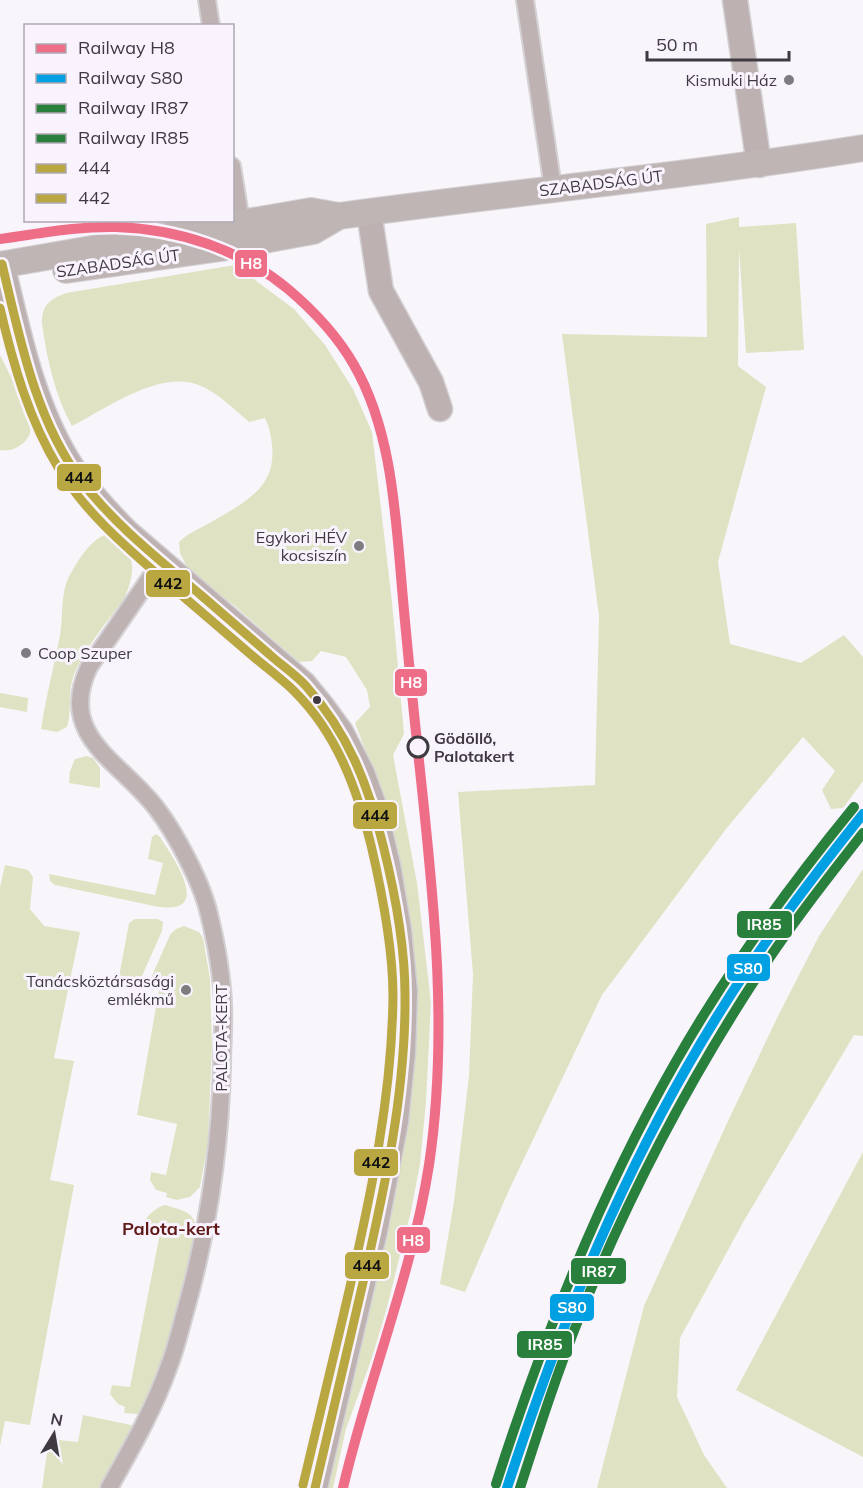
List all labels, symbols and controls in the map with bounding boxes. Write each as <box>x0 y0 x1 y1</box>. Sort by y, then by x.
legend <box>24 24 234 222</box>
scale bar <box>647 24 790 62</box>
text: 50 m <box>656 33 698 56</box>
text: Railway H8 <box>78 36 175 59</box>
text: Railway S80 <box>78 66 183 89</box>
place label: Kismuki Ház <box>685 70 777 90</box>
marker: Kismuki Ház <box>782 73 796 87</box>
text: Railway IR87 <box>78 96 189 119</box>
text: Railway IR85 <box>78 126 189 149</box>
text: 444 <box>78 156 111 179</box>
street label: SZABADSÁG ÚT <box>538 165 664 200</box>
text: 442 <box>78 186 110 209</box>
street label: SZABADSÁG ÚT <box>55 244 181 282</box>
line badge: H8 <box>234 249 268 278</box>
text: H8 <box>240 253 262 273</box>
line badge: 444 <box>56 463 102 492</box>
text: 444 <box>65 467 94 487</box>
place label: Egykori HÉV kocsiszín <box>256 527 348 565</box>
marker: Egykori HÉV kocsiszín <box>352 539 366 553</box>
line badge: 442 <box>145 569 191 598</box>
text: 442 <box>154 573 182 593</box>
place label: Coop Szuper <box>38 643 132 663</box>
marker: Coop Szuper <box>19 646 33 660</box>
line badge: H8 <box>394 668 428 697</box>
text: H8 <box>400 672 422 692</box>
unlabelled marker <box>311 694 323 706</box>
place label: Gödöllő, Palotakert <box>434 728 514 766</box>
marker: Gödöllő, Palotakert <box>407 736 429 758</box>
line badge: 444 <box>352 801 398 830</box>
text: 444 <box>361 805 390 825</box>
line badge: IR85 <box>736 910 793 939</box>
text: IR85 <box>747 914 782 934</box>
line badge: S80 <box>726 953 771 982</box>
text: S80 <box>733 958 763 978</box>
place label: Tanácsköztársasági emlékmű <box>26 971 174 1009</box>
marker: Tanácsköztársasági emlékmű <box>179 983 193 997</box>
street label: PALOTA-KERT <box>211 984 231 1092</box>
line badge: 442 <box>353 1148 399 1177</box>
text: 442 <box>362 1152 390 1172</box>
district label: Palota-kert <box>122 1217 220 1240</box>
line badge: H8 <box>396 1226 431 1254</box>
text: H8 <box>402 1230 424 1250</box>
line badge: 444 <box>344 1251 390 1280</box>
text: 444 <box>353 1255 382 1275</box>
line badge: IR87 <box>570 1257 627 1285</box>
text: IR87 <box>582 1261 616 1281</box>
line badge: S80 <box>549 1293 595 1322</box>
text: S80 <box>557 1297 587 1317</box>
line badge: IR85 <box>516 1330 573 1359</box>
text: IR85 <box>528 1334 563 1354</box>
north arrow <box>24 1404 84 1464</box>
text: N <box>49 1408 65 1430</box>

